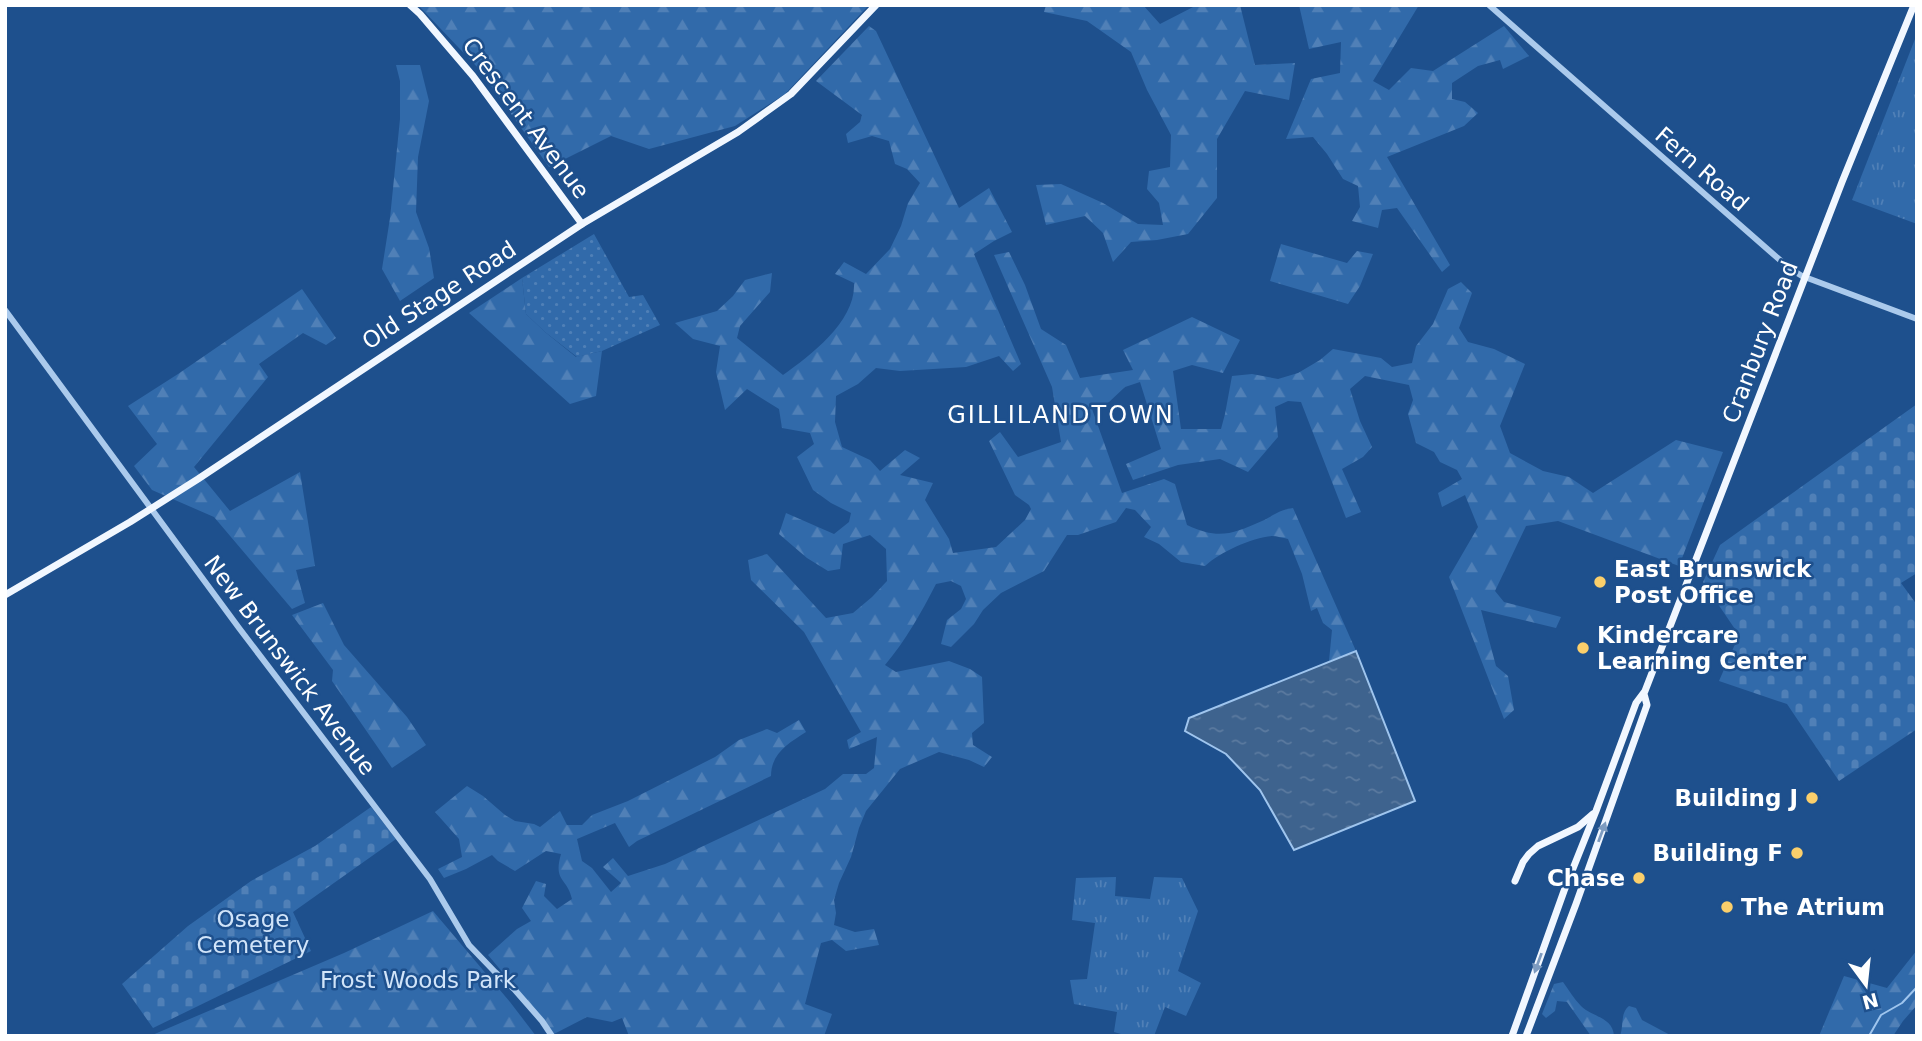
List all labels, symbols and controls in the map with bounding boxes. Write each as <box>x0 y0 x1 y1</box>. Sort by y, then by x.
street label: Crescent Avenue <box>457 33 595 203</box>
street label: Fern Road <box>1650 122 1754 216</box>
street label: Old Stage Road <box>357 236 521 354</box>
street label: Cranbury Road <box>1717 257 1803 427</box>
district label: GILLILANDTOWN <box>947 401 1175 429</box>
street label: New Brunswick Avenue <box>199 550 381 780</box>
place label: East Brunswick Post Office <box>1614 556 1812 608</box>
marker: East Brunswick Post Office <box>1592 574 1608 590</box>
place label: Kindercare Learning Center <box>1597 622 1807 674</box>
marker: Kindercare Learning Center <box>1575 640 1591 656</box>
place label: Building J <box>1675 785 1798 811</box>
marker: Building J <box>1804 790 1820 806</box>
one-way arrow <box>1597 822 1608 843</box>
place label: Building F <box>1652 840 1783 866</box>
marker: Building F <box>1789 845 1805 861</box>
place label: Chase <box>1547 865 1625 891</box>
marker: Chase <box>1631 870 1647 886</box>
place label: The Atrium <box>1741 894 1885 920</box>
marker: The Atrium <box>1719 899 1735 915</box>
park label: Osage Cemetery <box>196 906 310 958</box>
north arrow <box>1831 950 1901 1020</box>
one-way arrow <box>1532 952 1543 973</box>
park label: Frost Woods Park <box>320 967 517 993</box>
text: N <box>1860 989 1881 1014</box>

